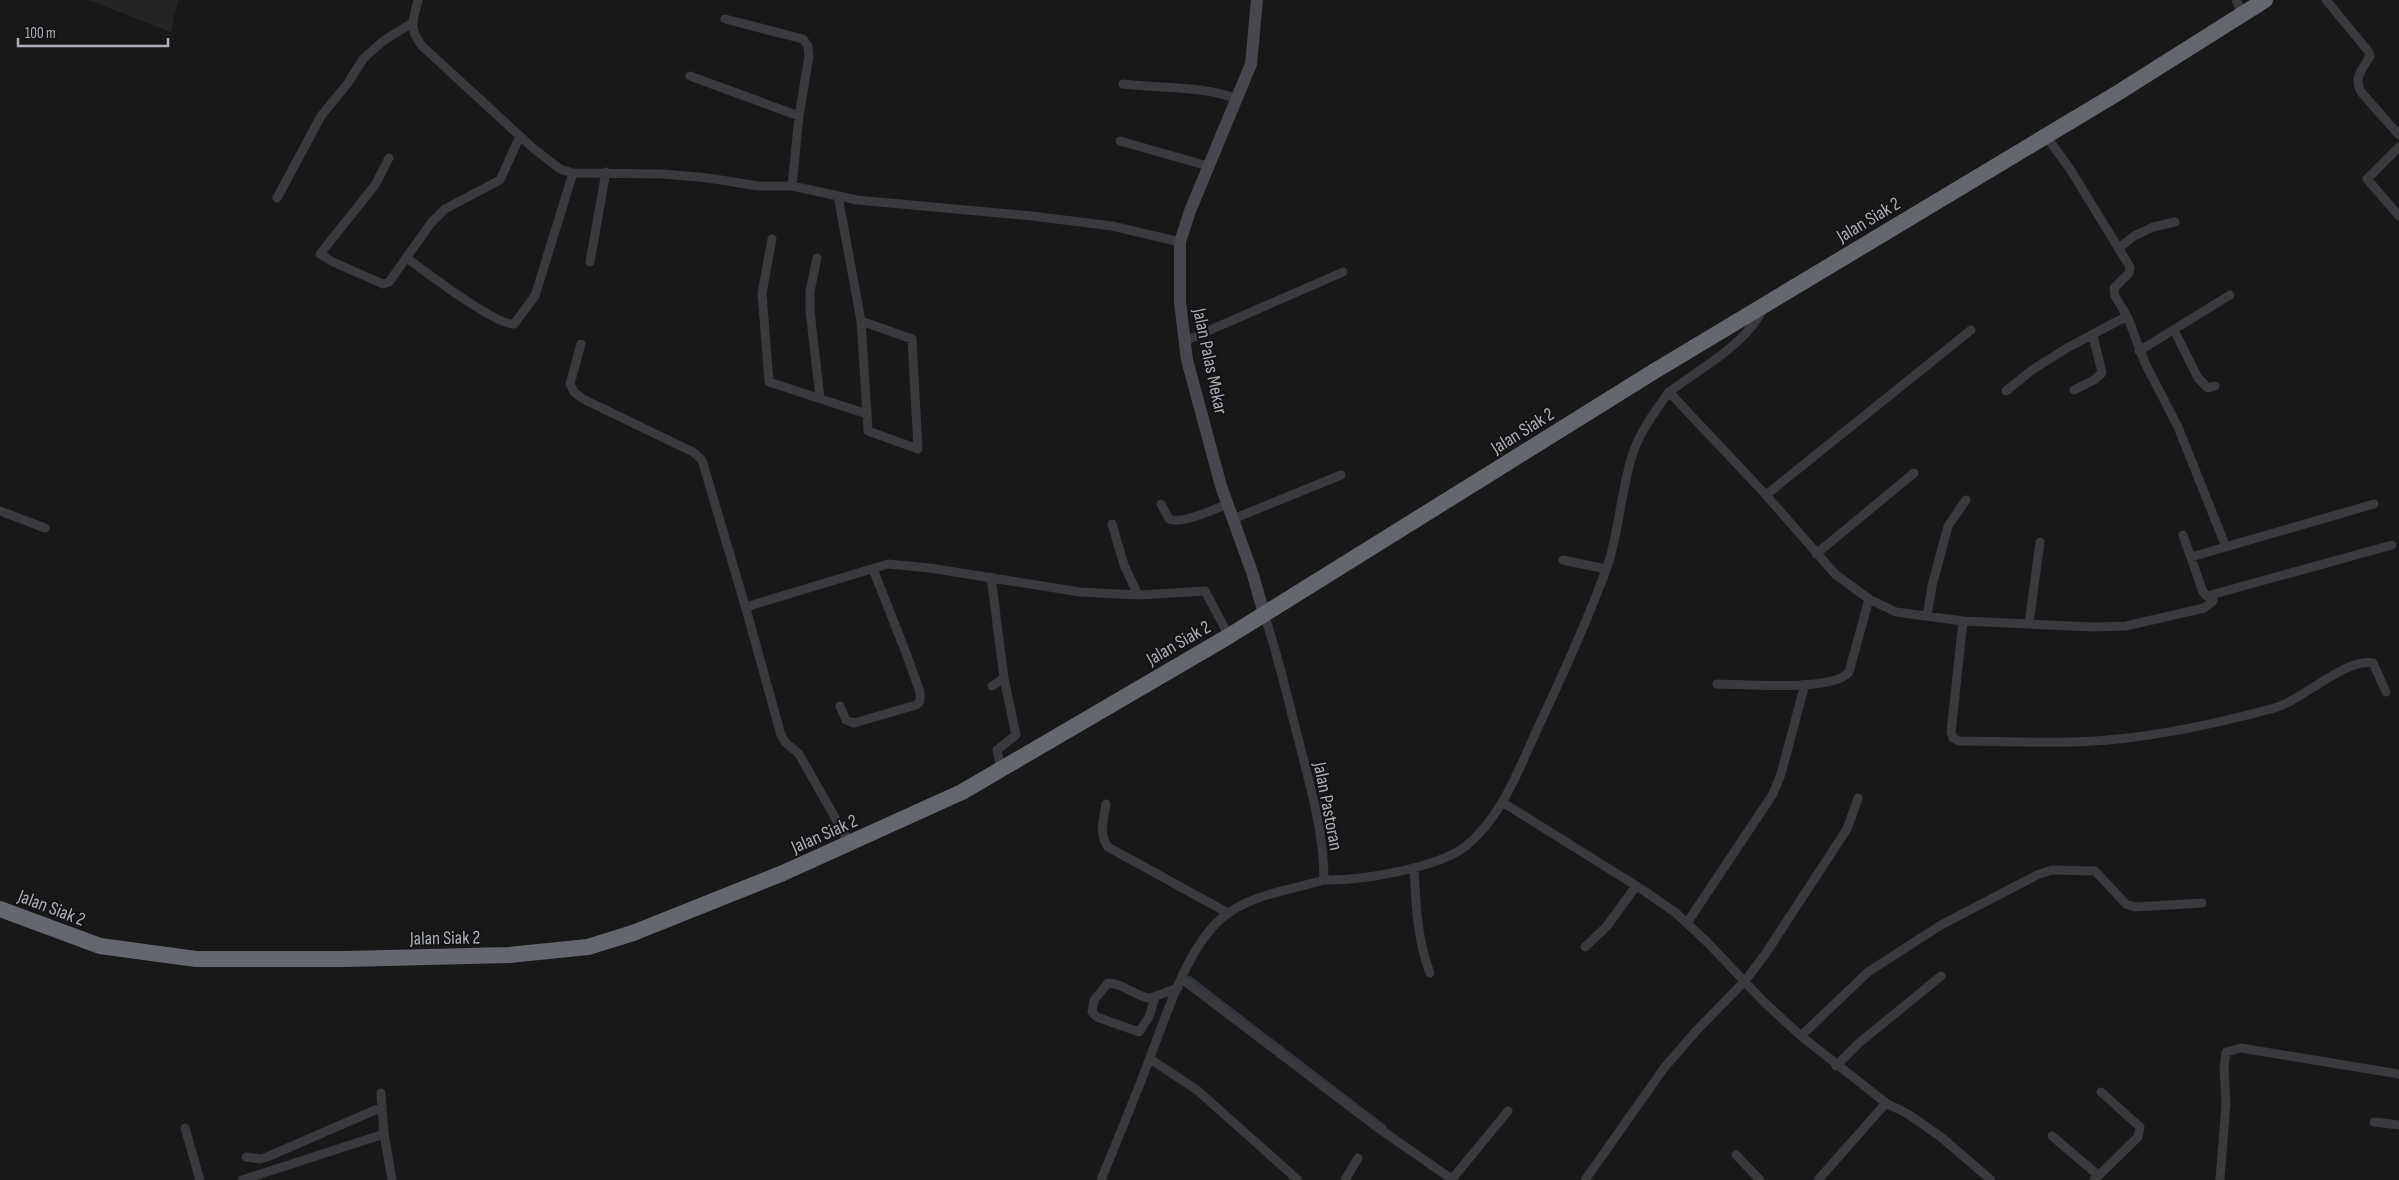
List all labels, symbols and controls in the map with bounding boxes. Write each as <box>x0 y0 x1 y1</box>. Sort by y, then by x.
scale bar <box>18 15 168 47</box>
text: 100 m <box>25 24 56 43</box>
street label: Jalan Siak 2 <box>1832 192 1905 249</box>
street label: Jalan Palas Mekar <box>1187 305 1232 417</box>
street label: Jalan Siak 2 <box>1486 403 1559 460</box>
street label: Jalan Siak 2 <box>1142 616 1215 671</box>
street label: Jalan Pastoran <box>1308 759 1347 852</box>
street label: Jalan Siak 2 <box>787 810 861 860</box>
street label: Jalan Siak 2 <box>14 885 88 932</box>
street label: Jalan Siak 2 <box>409 926 480 951</box>

